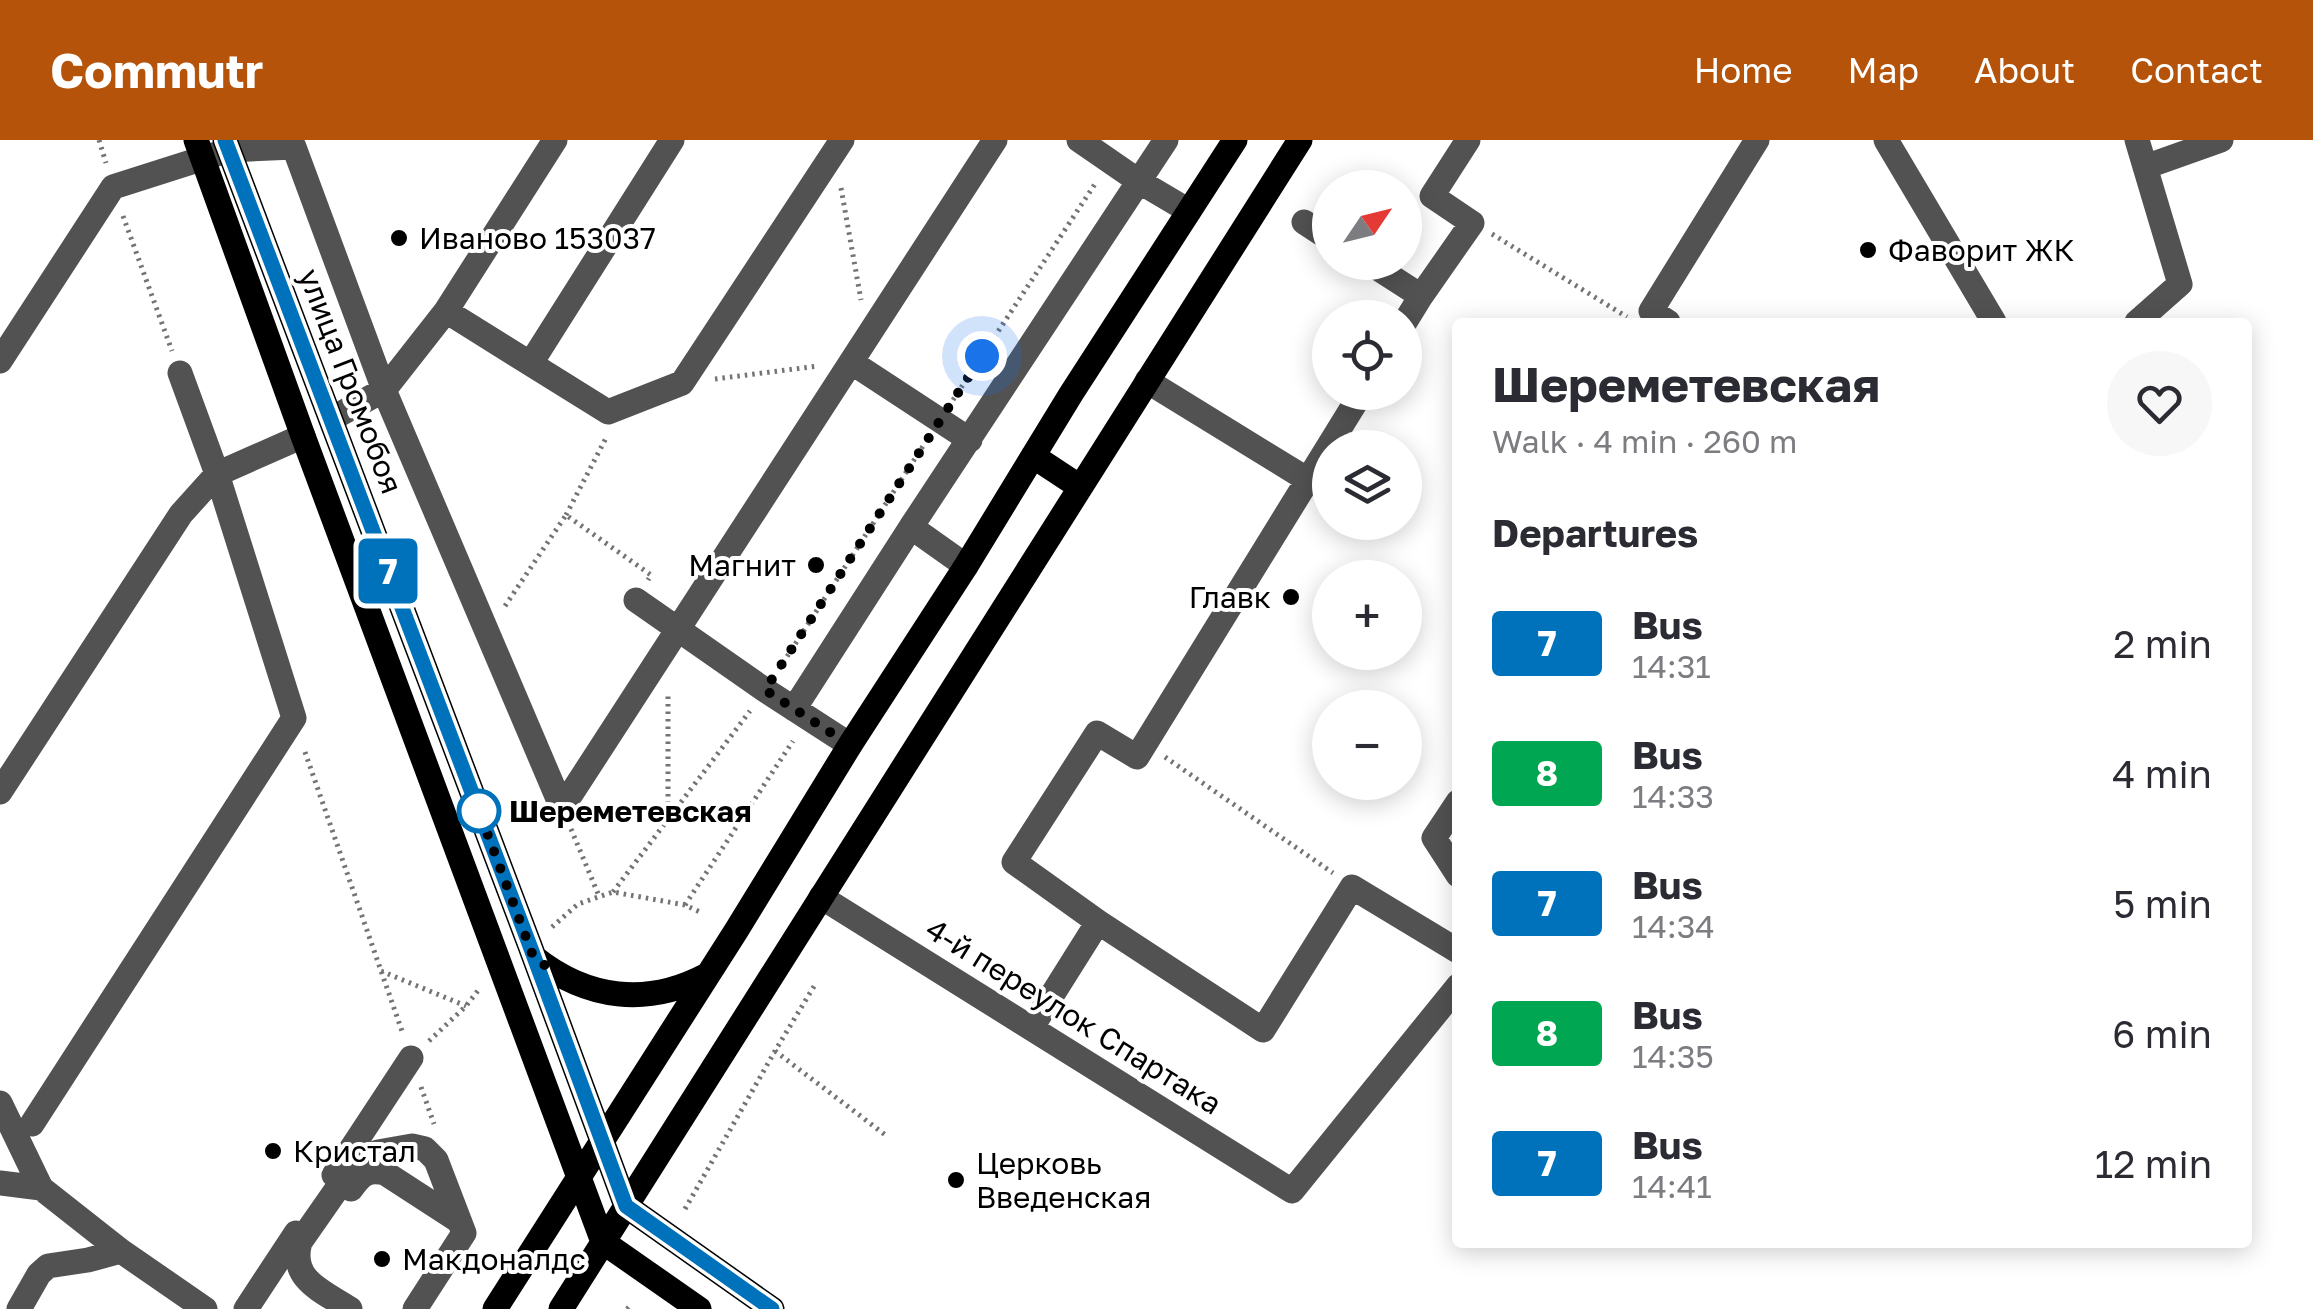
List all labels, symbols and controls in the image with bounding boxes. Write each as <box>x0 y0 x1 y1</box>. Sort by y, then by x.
text: Commutr <box>50 41 263 99</box>
text: Home <box>1694 49 1793 91</box>
text: Map <box>1848 49 1919 91</box>
text: About <box>1974 49 2075 91</box>
text: Contact <box>2130 49 2263 91</box>
north arrow <box>1312 170 1422 280</box>
map controls <box>1312 170 1422 800</box>
place label: Иваново 153037 <box>419 220 656 256</box>
marker: Иваново 153037 <box>388 227 410 249</box>
place label: Фаворит ЖК <box>1888 232 2074 268</box>
marker: Фаворит ЖК <box>1857 239 1879 261</box>
street label: улица Громобоя <box>292 263 410 499</box>
button: locate <box>1312 300 1422 410</box>
your location <box>957 331 1007 381</box>
button: heart <box>2107 351 2212 456</box>
text: Шереметевская <box>1492 355 1880 413</box>
text: Walk · 4 min · 260 m <box>1492 422 1797 460</box>
button: layers <box>1312 430 1422 540</box>
text: Departures <box>1492 510 1698 555</box>
line badge: 7 <box>356 538 420 604</box>
place label: Магнит <box>688 547 796 583</box>
text: 7 <box>378 550 398 592</box>
marker: Магнит <box>805 554 827 576</box>
button: + <box>1312 560 1422 670</box>
place label: Главк <box>1189 579 1271 615</box>
marker: Главк <box>1280 586 1302 608</box>
text: Bus <box>1632 602 1703 647</box>
text: 2 min <box>2113 621 2212 666</box>
text: 7 <box>1537 622 1557 664</box>
text: 14:31 <box>1632 647 1711 685</box>
button: − <box>1312 690 1422 800</box>
text: Bus <box>1632 732 1703 777</box>
text: 4 min <box>2112 751 2212 796</box>
text: 8 <box>1536 752 1558 794</box>
text: 14:33 <box>1632 777 1714 815</box>
marker: Шереметевская <box>458 790 500 832</box>
place label: Шереметевская <box>509 793 752 829</box>
text: Bus <box>1632 862 1703 907</box>
text: 5 min <box>2113 881 2212 926</box>
text: 7 <box>1537 882 1557 924</box>
text: 14:34 <box>1632 907 1715 945</box>
street label: 4-й переулок Спартака <box>920 910 1228 1122</box>
text: Bus <box>1632 992 1703 1037</box>
text: 6 min <box>2112 1011 2212 1056</box>
text: 8 <box>1536 1012 1558 1054</box>
text: 14:35 <box>1632 1037 1714 1075</box>
text: Bus <box>1632 1122 1703 1167</box>
place label: Кристал <box>293 1133 416 1169</box>
marker: Кристал <box>262 1140 284 1162</box>
text: 12 min <box>2095 1141 2212 1186</box>
text: 7 <box>1537 1142 1557 1184</box>
place label: Церковь Введенская <box>976 1145 1151 1215</box>
text: 14:41 <box>1632 1167 1712 1205</box>
marker: Церковь Введенская <box>945 1169 967 1191</box>
place label: Макдоналдс <box>402 1241 586 1277</box>
marker: Макдоналдс <box>371 1248 393 1270</box>

